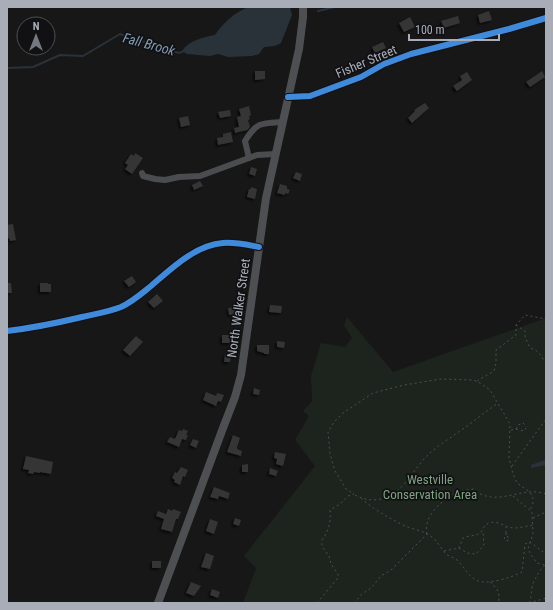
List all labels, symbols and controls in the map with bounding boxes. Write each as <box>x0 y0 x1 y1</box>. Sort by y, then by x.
north arrow <box>16 16 56 56</box>
scale bar <box>409 16 499 42</box>
text: N <box>33 20 40 33</box>
text: 100 m <box>415 23 445 37</box>
water label: Fall Brook <box>121 29 178 59</box>
street label: Fisher Street <box>333 42 399 81</box>
street label: North Walker Street <box>224 257 253 359</box>
park label: Westville Conservation Area <box>383 472 477 502</box>

